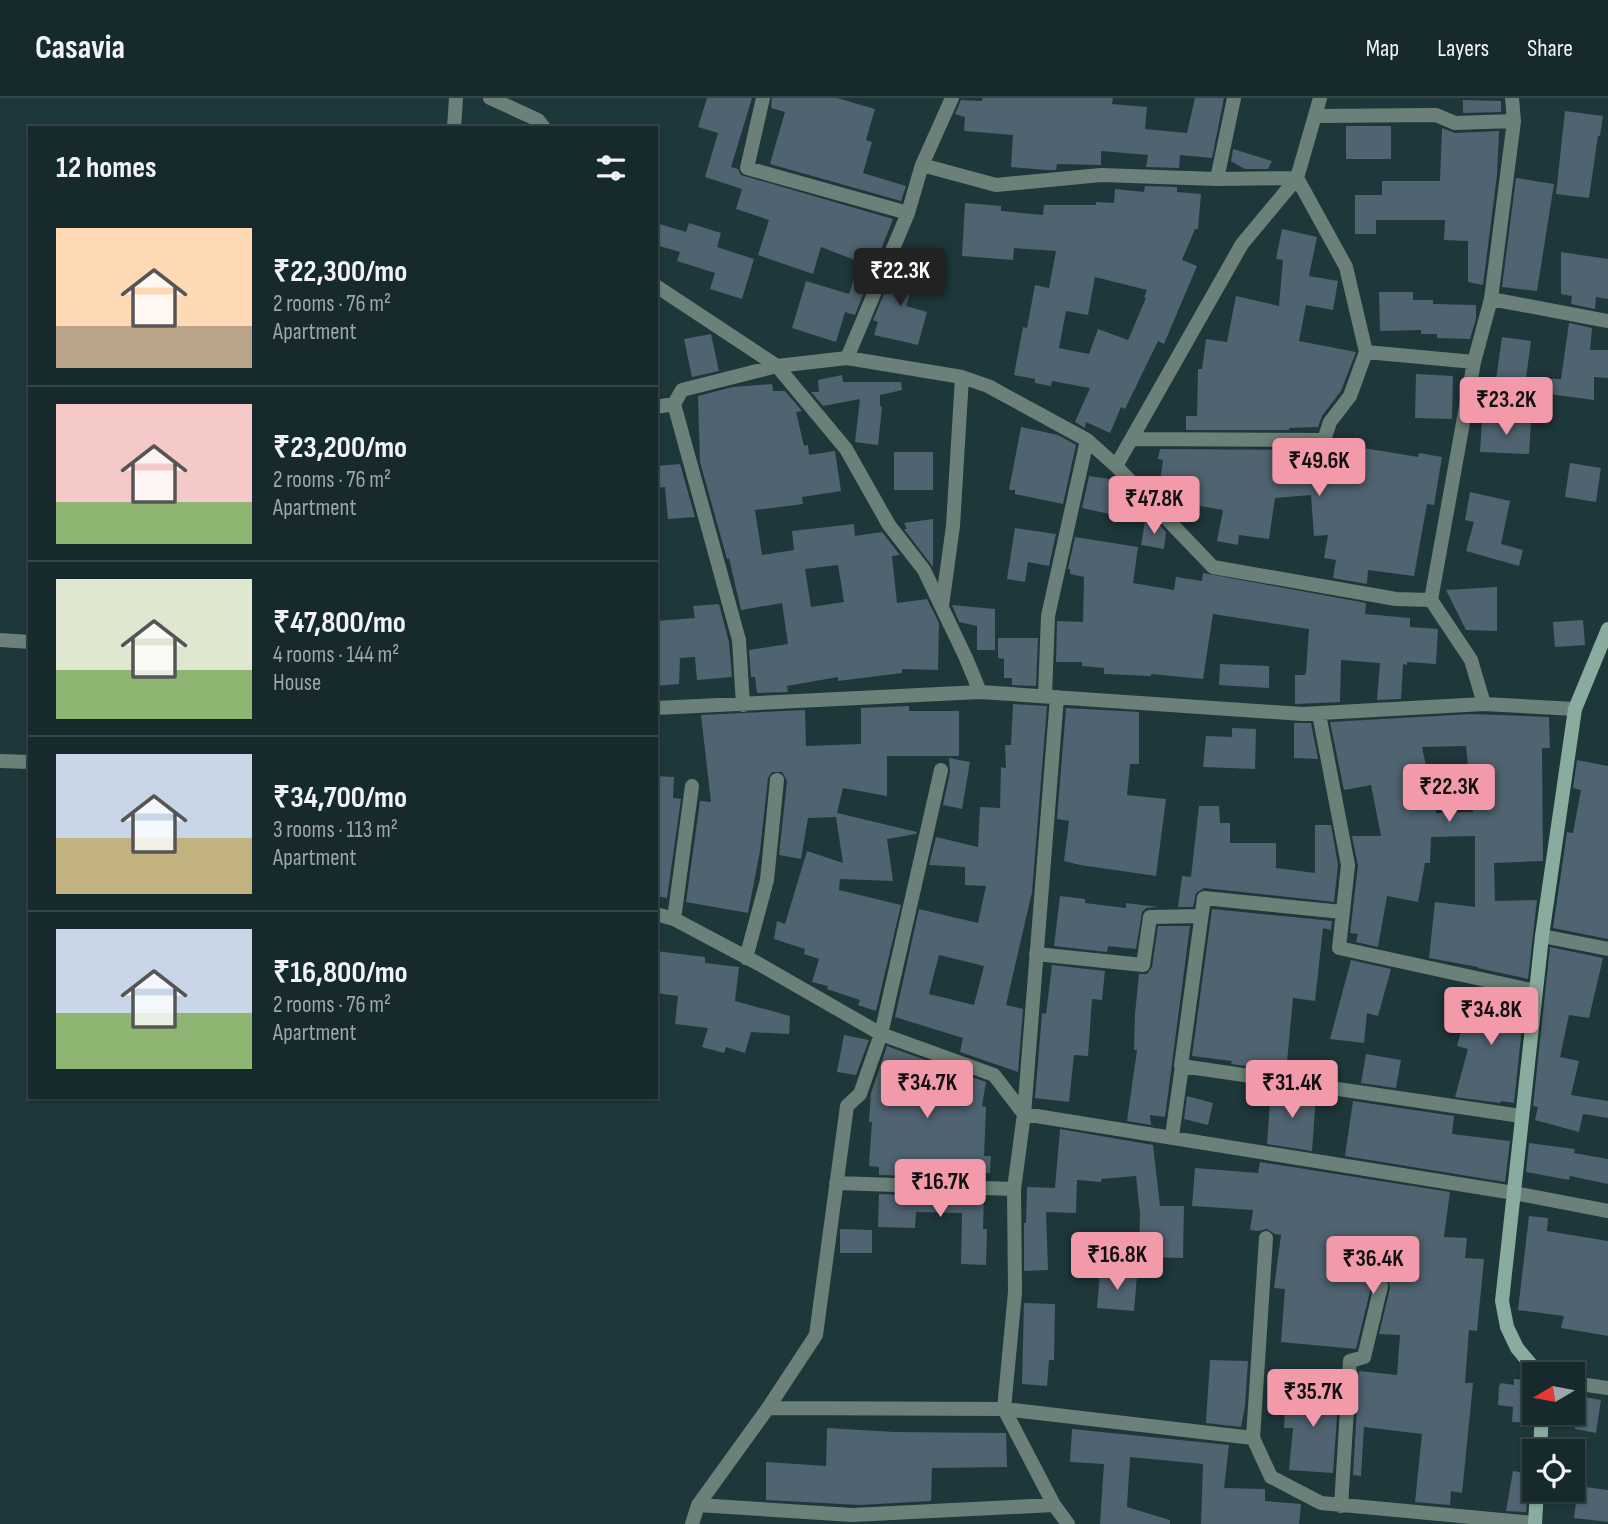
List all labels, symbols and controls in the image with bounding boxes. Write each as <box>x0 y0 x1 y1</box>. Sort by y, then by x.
text: Casavia <box>35 28 125 68</box>
text: Map <box>1366 34 1399 63</box>
text: Layers <box>1437 34 1489 63</box>
text: Share <box>1527 34 1573 63</box>
icon: filters <box>592 149 630 187</box>
text: 12 homes <box>56 150 157 186</box>
pin: ₹22.3K <box>843 248 957 308</box>
text: ₹22,300/mo <box>273 254 407 290</box>
icon: home <box>112 256 196 340</box>
text: ₹22.3K <box>870 257 930 285</box>
text: 2 rooms · 76 m² <box>273 290 391 318</box>
text: Apartment <box>273 318 357 346</box>
pin: ₹23.2K <box>1449 378 1563 437</box>
text: ₹23.2K <box>1476 386 1536 414</box>
text: ₹23,200/mo <box>273 430 407 466</box>
icon: home <box>112 432 196 516</box>
pin: ₹49.6K <box>1262 438 1376 498</box>
text: ₹49.6K <box>1288 447 1350 475</box>
text: 2 rooms · 76 m² <box>273 466 391 494</box>
pin: ₹47.8K <box>1097 476 1211 536</box>
text: ₹47.8K <box>1125 485 1183 513</box>
text: Apartment <box>273 494 357 522</box>
text: ₹47,800/mo <box>273 605 406 641</box>
icon: home <box>112 607 196 691</box>
text: 4 rooms · 144 m² <box>273 641 399 669</box>
text: House <box>273 669 321 697</box>
pin: ₹22.3K <box>1392 764 1506 824</box>
text: ₹22.3K <box>1419 773 1479 801</box>
text: ₹34,700/mo <box>273 780 407 816</box>
icon: home <box>112 782 196 866</box>
text: 3 rooms · 113 m² <box>273 816 398 844</box>
text: Apartment <box>273 844 357 872</box>
text: ₹16,800/mo <box>273 955 408 991</box>
icon: home <box>112 957 196 1041</box>
pin: ₹34.8K <box>1434 988 1548 1047</box>
text: 2 rooms · 76 m² <box>273 991 391 1019</box>
text: ₹34.8K <box>1460 996 1522 1024</box>
text: Apartment <box>273 1019 357 1047</box>
pin: ₹34.7K <box>870 1060 984 1120</box>
pin: ₹31.4K <box>1235 1060 1349 1120</box>
text: ₹34.7K <box>897 1069 957 1097</box>
text: ₹31.4K <box>1262 1069 1322 1097</box>
pin: ₹16.7K <box>883 1160 997 1219</box>
text: ₹16.7K <box>911 1168 969 1196</box>
pin: ₹16.8K <box>1060 1232 1174 1292</box>
pin: ₹36.4K <box>1316 1236 1430 1296</box>
text: ₹16.8K <box>1087 1241 1147 1269</box>
text: ₹36.4K <box>1342 1245 1404 1273</box>
north arrow <box>1522 1362 1586 1424</box>
map controls <box>1522 1362 1585 1502</box>
pin: ₹35.7K <box>1256 1370 1370 1429</box>
text: ₹35.7K <box>1283 1378 1343 1406</box>
button: locate <box>1522 1439 1585 1502</box>

